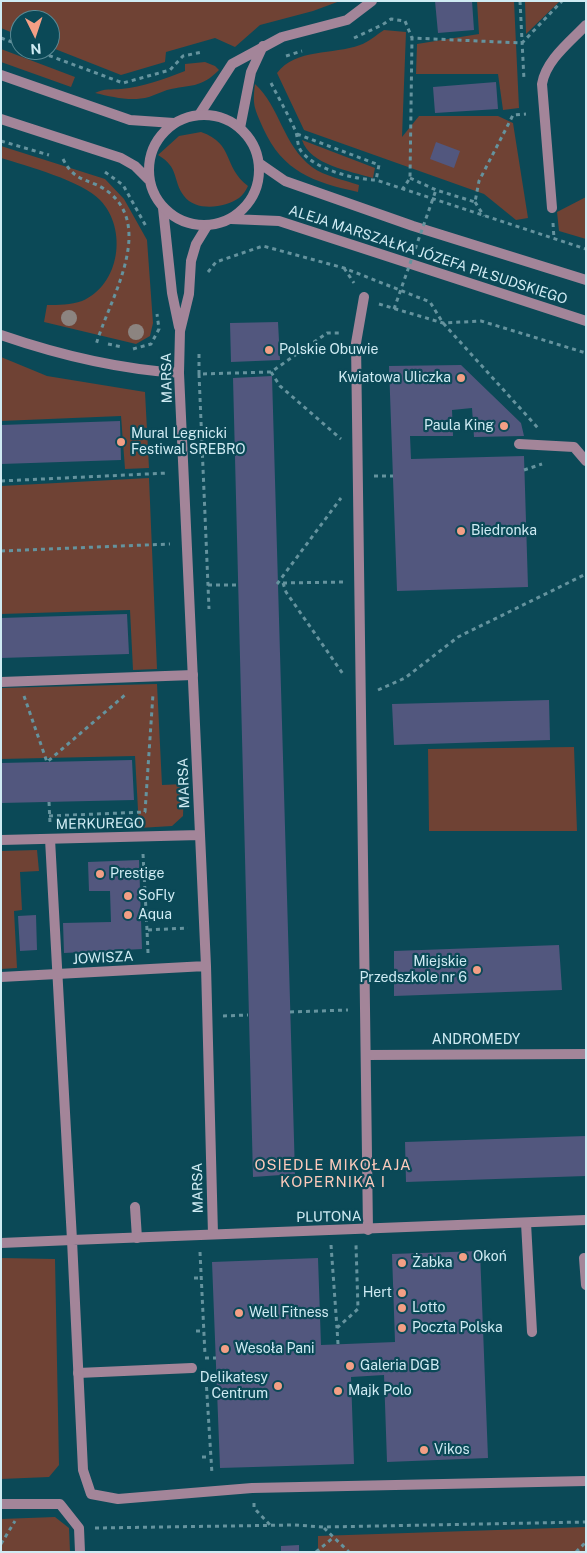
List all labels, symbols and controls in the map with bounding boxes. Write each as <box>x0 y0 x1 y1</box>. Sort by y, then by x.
north arrow <box>10 10 60 60</box>
text: N <box>30 41 42 57</box>
street label: ALEJA MARSZAŁKA JÓZEFA PIŁSUDSKIEGO <box>287 202 569 308</box>
place label: Polskie Obuwie <box>279 342 378 358</box>
marker: Polskie Obuwie <box>263 344 275 356</box>
street label: MARSA <box>158 353 176 403</box>
place label: Kwiatowa Uliczka <box>338 370 451 386</box>
marker: Kwiatowa Uliczka <box>455 372 467 384</box>
place label: Paula King <box>424 418 494 434</box>
marker: Paula King <box>498 420 510 432</box>
place label: Mural Legnicki Festiwal SREBRO <box>131 426 246 458</box>
marker: Mural Legnicki Festiwal SREBRO <box>115 436 127 448</box>
place label: Biedronka <box>471 523 537 539</box>
marker: Biedronka <box>455 525 467 537</box>
street label: MARSA <box>175 757 193 809</box>
street label: MERKUREGO <box>56 815 144 833</box>
place label: Prestige <box>110 866 164 882</box>
marker: Prestige <box>94 868 106 880</box>
place label: SoFly <box>138 888 175 904</box>
marker: SoFly <box>122 890 134 902</box>
place label: Aqua <box>138 907 172 923</box>
marker: Aqua <box>122 909 134 921</box>
street label: JOWISZA <box>72 948 134 968</box>
place label: Miejskie Przedszkole nr 6 <box>359 954 467 986</box>
marker: Miejskie Przedszkole nr 6 <box>471 964 483 976</box>
street label: ANDROMEDY <box>432 1032 520 1048</box>
district label: OSIEDLE MIKOŁAJA KOPERNIKA I <box>252 1156 414 1191</box>
street label: MARSA <box>189 1163 207 1213</box>
street label: PLUTONA <box>296 1208 362 1226</box>
place label: Okoń <box>473 1249 507 1265</box>
marker: Okoń <box>457 1251 469 1263</box>
place label: Żabka <box>412 1255 452 1271</box>
marker: Żabka <box>396 1257 408 1269</box>
place label: Hert <box>363 1285 392 1301</box>
marker: Hert <box>396 1287 408 1299</box>
place label: Lotto <box>412 1300 445 1316</box>
marker: Lotto <box>396 1302 408 1314</box>
place label: Well Fitness <box>249 1305 329 1321</box>
marker: Well Fitness <box>233 1307 245 1319</box>
place label: Poczta Polska <box>412 1320 503 1336</box>
marker: Poczta Polska <box>396 1322 408 1334</box>
place label: Wesoła Pani <box>235 1341 315 1357</box>
marker: Wesoła Pani <box>219 1343 231 1355</box>
place label: Galeria DGB <box>360 1358 439 1374</box>
marker: Galeria DGB <box>344 1360 356 1372</box>
place label: Delikatesy Centrum <box>200 1370 268 1402</box>
marker: Delikatesy Centrum <box>272 1380 284 1392</box>
place label: Majk Polo <box>348 1383 412 1399</box>
marker: Majk Polo <box>332 1385 344 1397</box>
place label: Vikos <box>434 1442 469 1458</box>
marker: Vikos <box>418 1444 430 1456</box>

